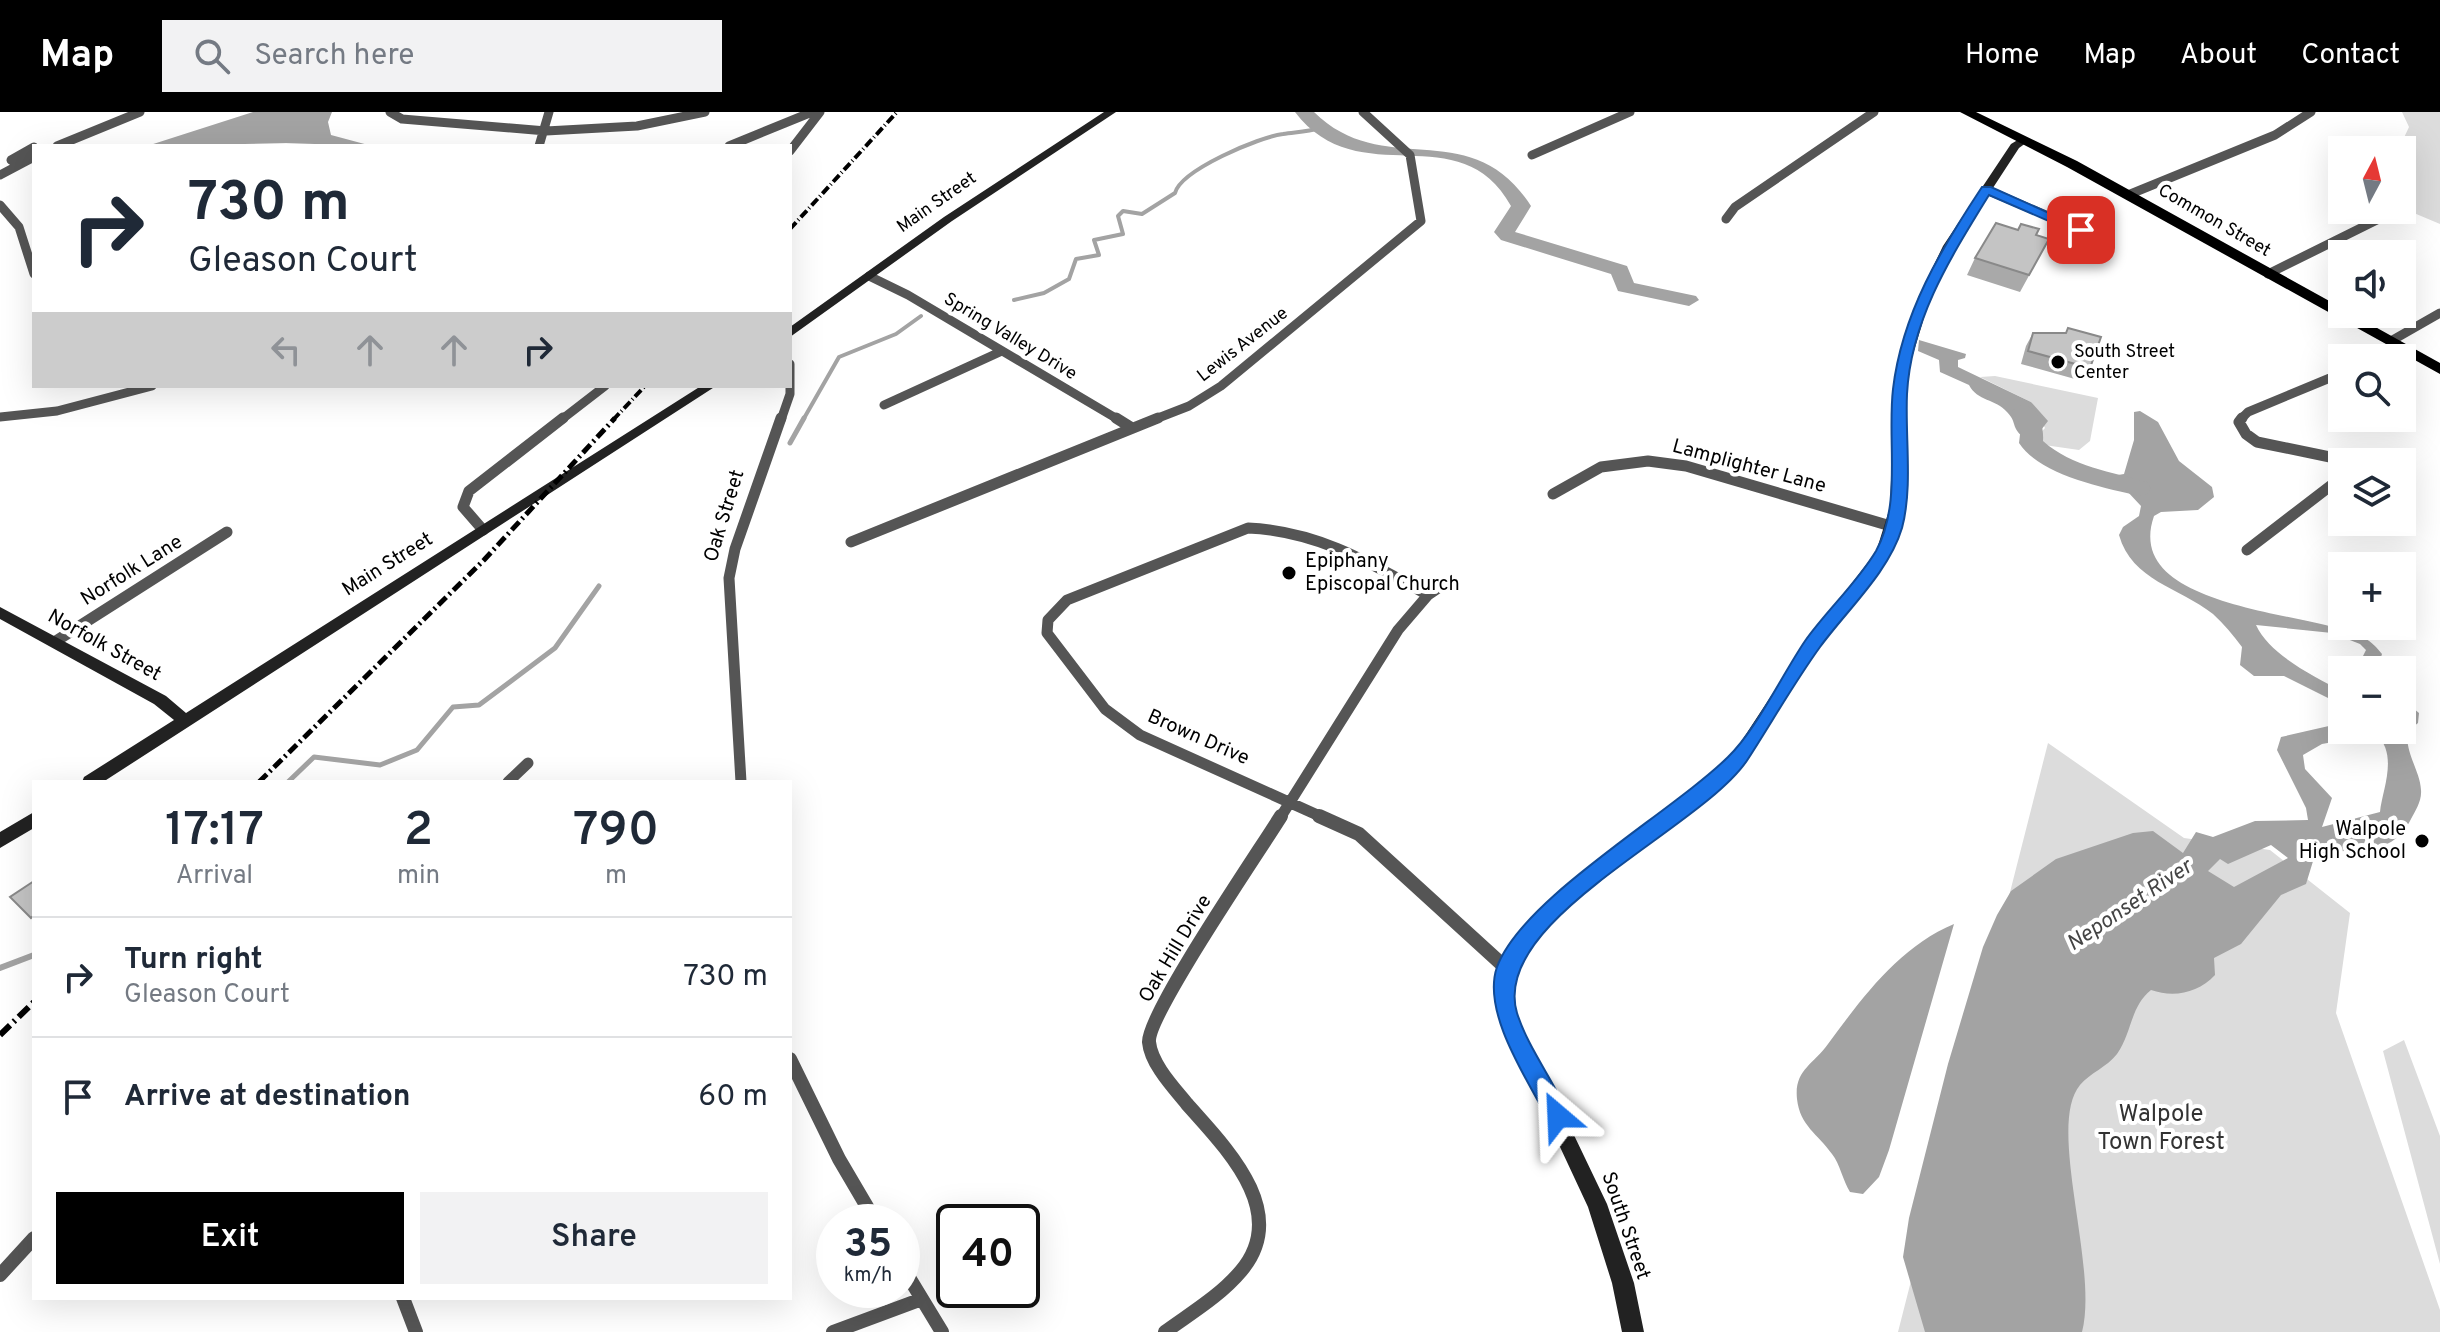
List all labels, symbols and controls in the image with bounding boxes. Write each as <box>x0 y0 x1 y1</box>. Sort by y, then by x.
search box <box>162 20 722 92</box>
text: Map <box>40 32 114 81</box>
icon: search <box>190 34 234 78</box>
text: Search here <box>254 38 414 75</box>
text: Home <box>1965 38 2039 74</box>
text: Map <box>2083 38 2136 74</box>
text: About <box>2180 38 2257 74</box>
text: Contact <box>2301 38 2400 74</box>
north arrow <box>2328 136 2416 224</box>
map controls <box>2328 136 2416 744</box>
street label: Main Street <box>893 167 981 239</box>
text: 730 m <box>188 170 350 240</box>
icon: right <box>56 176 160 280</box>
street label: Common Street <box>2153 179 2275 263</box>
pin <box>2047 196 2115 264</box>
icon: arrive <box>2059 208 2103 252</box>
text: Gleason Court <box>188 239 418 285</box>
button: sound <box>2328 240 2416 328</box>
street label: Spring Valley Drive <box>939 288 1081 386</box>
street label: Lewis Avenue <box>1193 302 1293 388</box>
icon: left <box>264 328 308 372</box>
icon: ahead <box>348 328 392 372</box>
icon: ahead <box>432 328 476 372</box>
icon: right <box>516 328 560 372</box>
place label: South Street Center <box>2074 341 2175 385</box>
button: search <box>2328 344 2416 432</box>
marker: South Street Center <box>2049 353 2067 371</box>
street label: Lamplighter Lane <box>1669 434 1829 500</box>
button: layers <box>2328 448 2416 536</box>
street label: Oak Street <box>699 467 751 565</box>
street label: Main Street <box>338 527 438 603</box>
street label: Norfolk Lane <box>76 529 188 613</box>
place label: Epiphany Episcopal Church <box>1305 549 1460 598</box>
button: + <box>2328 552 2416 640</box>
marker: Epiphany Episcopal Church <box>1280 564 1298 582</box>
street label: Norfolk Street <box>43 604 165 688</box>
button: − <box>2328 656 2416 744</box>
street label: Brown Drive <box>1143 704 1253 772</box>
text: 17:17 <box>165 802 264 862</box>
text: 2 <box>404 802 433 862</box>
text: 790 <box>573 802 659 862</box>
place label: Walpole High School <box>2299 817 2406 866</box>
marker: Walpole High School <box>2413 832 2431 850</box>
water label: Neponset River <box>2062 853 2199 958</box>
text: Arrival <box>176 860 253 893</box>
text: min <box>397 860 440 893</box>
text: m <box>605 860 627 893</box>
street label: Oak Hill Drive <box>1134 890 1218 1008</box>
text: Turn right <box>124 942 262 979</box>
icon: right <box>56 955 100 999</box>
text: 730 m <box>683 959 768 996</box>
text: Gleason Court <box>124 979 290 1012</box>
position arrow <box>1516 1074 1600 1158</box>
icon: arrive <box>56 1075 100 1119</box>
text: Arrive at destination <box>124 1079 410 1116</box>
text: 60 m <box>698 1079 768 1116</box>
park label: Walpole Town Forest <box>2097 1100 2225 1158</box>
street label: South Street <box>1594 1169 1656 1283</box>
button: Exit <box>56 1192 404 1284</box>
button: Share <box>420 1192 768 1284</box>
speed limit sign: 40 <box>936 1204 1040 1308</box>
text: 35 <box>844 1221 892 1271</box>
text: km/h <box>844 1263 892 1289</box>

